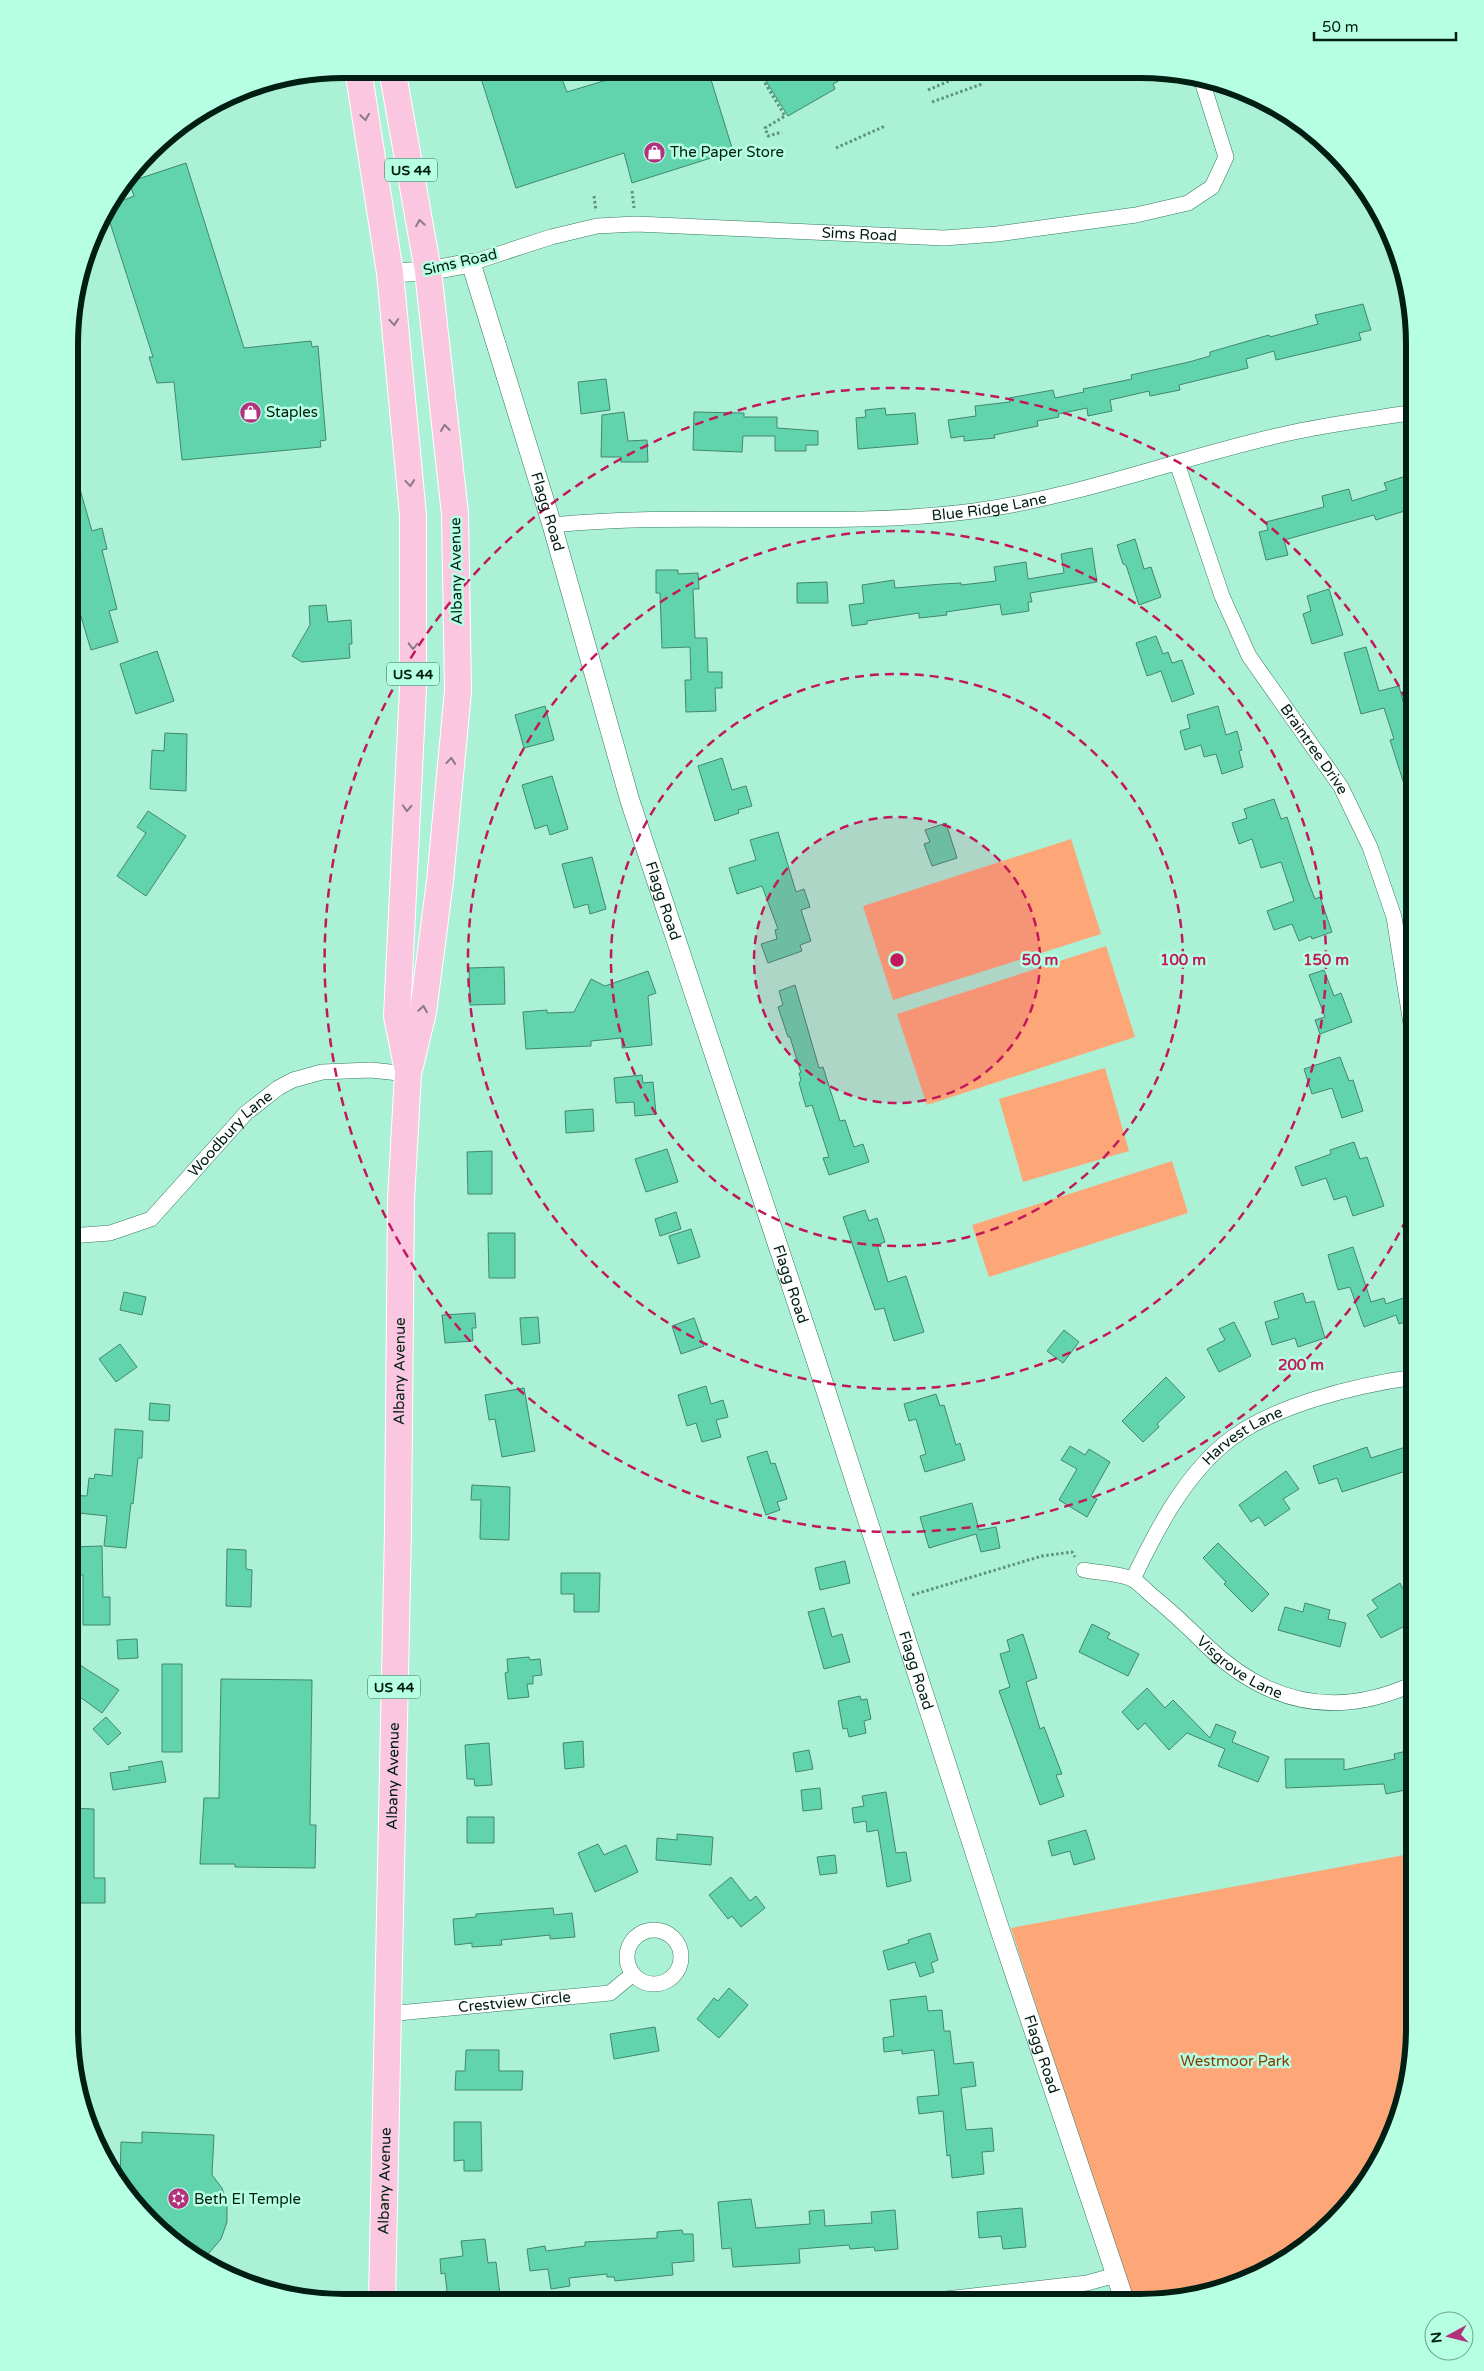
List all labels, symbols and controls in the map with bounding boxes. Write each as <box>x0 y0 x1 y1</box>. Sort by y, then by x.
scale bar <box>1314 10 1456 42</box>
text: 50 m <box>1322 18 1359 36</box>
one-way arrow <box>360 113 370 121</box>
shop icon: The Paper Store <box>642 140 666 164</box>
place label: The Paper Store <box>670 143 784 161</box>
road number: US 44 <box>385 158 437 182</box>
one-way arrow <box>415 219 425 227</box>
street label: Sims Road <box>821 223 897 245</box>
street label: Sims Road <box>421 245 499 279</box>
one-way arrow <box>388 318 399 326</box>
shop icon: Staples <box>238 400 262 424</box>
place label: Staples <box>266 403 318 421</box>
one-way arrow <box>440 423 451 431</box>
street label: Flagg Road <box>527 470 568 553</box>
one-way arrow <box>404 480 415 488</box>
street label: Blue Ridge Lane <box>931 489 1048 524</box>
street label: Albany Avenue <box>446 517 466 625</box>
one-way arrow <box>408 642 419 650</box>
road number: US 44 <box>387 662 439 686</box>
street label: Braintree Drive <box>1276 700 1352 797</box>
one-way arrow <box>445 757 456 765</box>
one-way arrow <box>402 804 413 812</box>
street label: Flagg Road <box>642 859 685 942</box>
centre of rings <box>888 951 906 969</box>
text: 50 m <box>1022 951 1058 969</box>
text: 100 m <box>1160 951 1206 969</box>
text: 150 m <box>1303 951 1349 969</box>
one-way arrow <box>418 1005 428 1014</box>
street label: Woodbury Lane <box>184 1087 276 1180</box>
street label: Flagg Road <box>769 1242 812 1326</box>
street label: Albany Avenue <box>390 1317 409 1425</box>
text: 200 m <box>1278 1356 1324 1374</box>
street label: Harvest Lane <box>1198 1403 1285 1469</box>
street label: Flagg Road <box>895 1629 937 1712</box>
street label: Visgrove Lane <box>1193 1632 1285 1702</box>
road number: US 44 <box>368 1675 420 1698</box>
street label: Albany Avenue <box>383 1722 403 1830</box>
street label: Crestview Circle <box>457 1988 572 2016</box>
street label: Flagg Road <box>1020 2013 1063 2096</box>
park label: Westmoor Park <box>1180 2052 1290 2070</box>
street label: Albany Avenue <box>374 2127 395 2235</box>
synagogue icon: Beth El Temple <box>166 2187 190 2211</box>
place label: Beth El Temple <box>194 2190 301 2208</box>
north arrow <box>1424 2311 1474 2361</box>
text: N <box>1427 2331 1446 2344</box>

